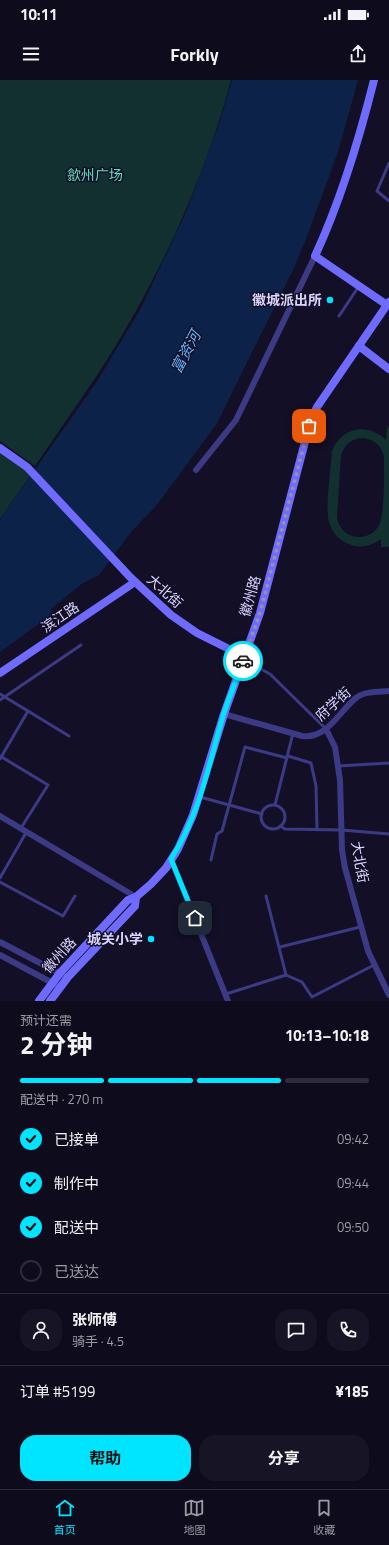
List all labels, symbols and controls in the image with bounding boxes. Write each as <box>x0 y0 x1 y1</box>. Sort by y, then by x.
text: 10:11 <box>20 3 57 26</box>
text: Forkly <box>170 41 219 68</box>
icon: menu <box>20 43 42 65</box>
icon: share <box>347 43 369 65</box>
park label: 歙州广场 <box>67 164 123 185</box>
place label: 徽城派出所 <box>252 289 322 310</box>
marker: 徽城派出所 <box>325 295 335 305</box>
water label: 富资河 <box>165 324 208 377</box>
pin <box>292 409 326 443</box>
icon: bag <box>298 415 320 437</box>
street label: 大北街 <box>143 569 188 612</box>
street label: 徽州路 <box>234 573 265 619</box>
street label: 滨江路 <box>36 596 83 637</box>
courier <box>223 641 263 681</box>
icon: car <box>232 650 254 672</box>
street label: 府学街 <box>310 682 355 725</box>
street label: 大北街 <box>347 839 374 884</box>
pin <box>178 901 212 935</box>
icon: home <box>184 907 206 929</box>
place label: 城关小学 <box>87 928 143 949</box>
street label: 徽州路 <box>37 932 80 977</box>
marker: 城关小学 <box>146 934 156 944</box>
text: 预计还需 <box>20 1010 72 1030</box>
text: 10:13–10:18 <box>285 1024 369 1047</box>
text: 2 分钟 <box>20 1025 92 1064</box>
text: 配送中 · 270 m <box>20 1089 103 1109</box>
icon: check <box>20 1128 42 1150</box>
text: 已接单 <box>54 1128 99 1151</box>
text: 09:42 <box>337 1129 369 1149</box>
icon: check <box>20 1172 42 1194</box>
text: 制作中 <box>54 1172 99 1195</box>
text: 09:44 <box>337 1173 369 1193</box>
icon: check <box>20 1216 42 1238</box>
text: 配送中 <box>54 1216 99 1239</box>
text: 09:50 <box>337 1217 369 1237</box>
text: 已送达 <box>54 1260 99 1283</box>
text: 张师傅 <box>72 1308 117 1331</box>
button: person <box>20 1309 62 1351</box>
button: chat <box>275 1309 317 1351</box>
button: phone <box>327 1309 369 1351</box>
text: 骑手 · 4.5 <box>72 1331 124 1351</box>
text: 订单 #5199 <box>20 1380 95 1403</box>
text: ¥185 <box>335 1380 369 1403</box>
button: 帮助 <box>20 1435 191 1481</box>
button: 分享 <box>199 1435 369 1481</box>
tab: 首页 <box>54 1497 76 1538</box>
tab: 地图 <box>183 1497 205 1538</box>
tab: 收藏 <box>313 1497 335 1538</box>

